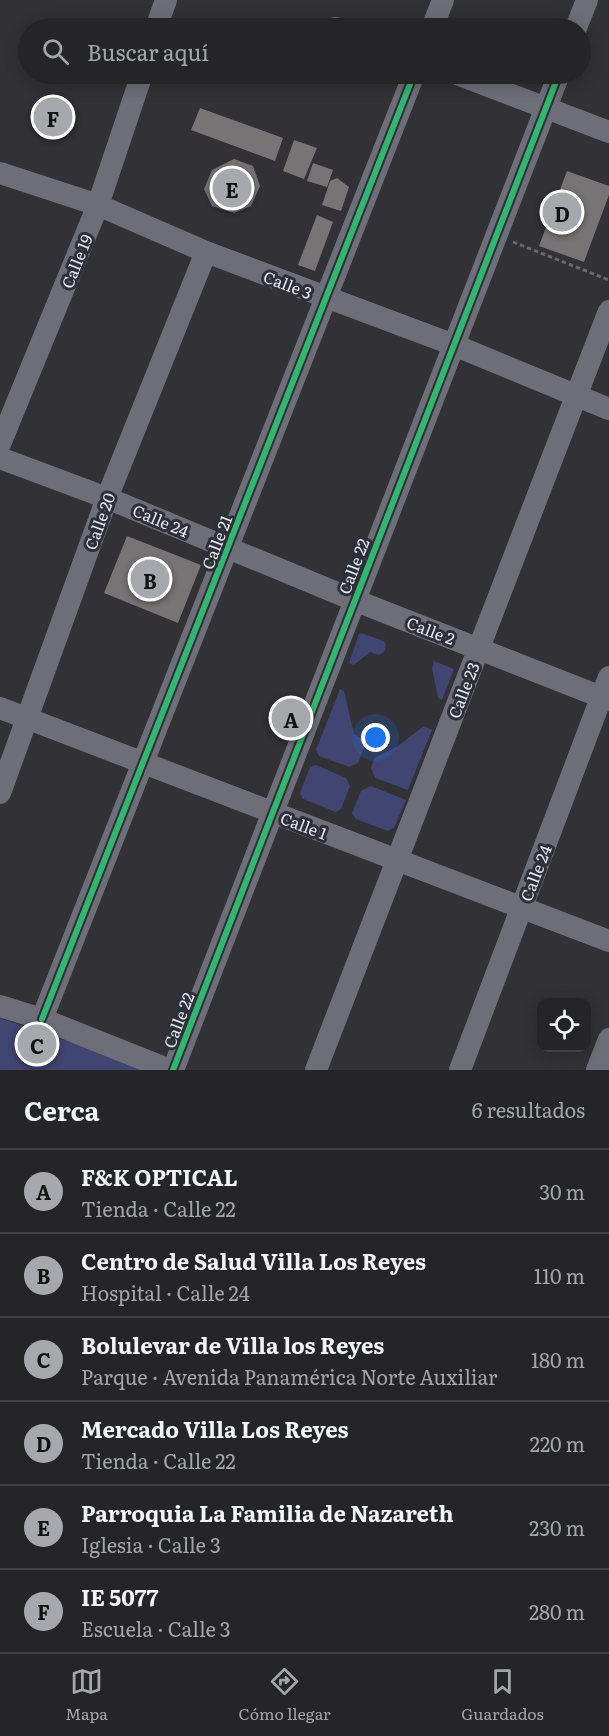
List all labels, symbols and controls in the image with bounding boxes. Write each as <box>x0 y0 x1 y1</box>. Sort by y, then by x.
search box <box>18 18 591 84</box>
icon: search <box>39 35 72 68</box>
text: Buscar aquí <box>87 35 209 68</box>
pin: F <box>34 94 72 140</box>
pin: E <box>212 166 252 210</box>
pin: D <box>542 190 582 234</box>
street label: Calle 19 <box>54 230 98 292</box>
street label: Calle 3 <box>260 264 316 304</box>
street label: Calle 20 <box>78 489 120 553</box>
street label: Calle 24 <box>129 497 193 543</box>
street label: Calle 21 <box>195 511 237 573</box>
street label: Calle 22 <box>331 535 375 597</box>
pin: B <box>130 556 170 602</box>
street label: Calle 2 <box>403 610 459 650</box>
street label: Calle 23 <box>441 658 485 722</box>
pin: A <box>272 696 310 740</box>
your location <box>361 723 390 752</box>
street label: Calle 1 <box>277 805 331 845</box>
street label: Calle 24 <box>513 841 557 905</box>
street label: Calle 22 <box>156 989 200 1051</box>
map controls <box>537 998 591 1052</box>
button: locate <box>537 998 591 1052</box>
pin: C <box>18 1022 57 1066</box>
text: Cerca <box>24 1090 100 1129</box>
text: 6 resultados <box>472 1094 585 1124</box>
text: F&K OPTICAL <box>81 1160 238 1193</box>
text: A <box>36 1176 51 1206</box>
text: 30 m <box>539 1176 585 1206</box>
text: Tienda · Calle 22 <box>81 1193 236 1223</box>
text: Centro de Salud Villa Los Reyes <box>81 1244 426 1277</box>
text: B <box>37 1260 50 1290</box>
text: 110 m <box>534 1260 585 1290</box>
text: Hospital · Calle 24 <box>81 1277 250 1307</box>
text: Bolulevar de Villa los Reyes <box>81 1328 384 1361</box>
text: C <box>36 1344 51 1374</box>
text: 180 m <box>531 1344 585 1374</box>
text: Parque · Avenida Panamérica Norte Auxiliar <box>81 1361 498 1391</box>
text: Mercado Villa Los Reyes <box>81 1412 348 1445</box>
text: D <box>36 1428 51 1458</box>
text: 220 m <box>530 1428 585 1458</box>
text: Tienda · Calle 22 <box>81 1445 236 1475</box>
text: Parroquia La Familia de Nazareth <box>81 1496 454 1529</box>
text: E <box>37 1512 50 1542</box>
text: 230 m <box>529 1512 585 1542</box>
text: Iglesia · Calle 3 <box>81 1529 221 1559</box>
text: IE 5077 <box>81 1580 158 1613</box>
text: F <box>37 1596 50 1626</box>
text: 280 m <box>529 1596 585 1626</box>
text: Escuela · Calle 3 <box>81 1613 231 1643</box>
tab: Mapa <box>65 1665 108 1725</box>
tab: Cómo llegar <box>239 1665 331 1725</box>
tab: Guardados <box>461 1665 544 1725</box>

